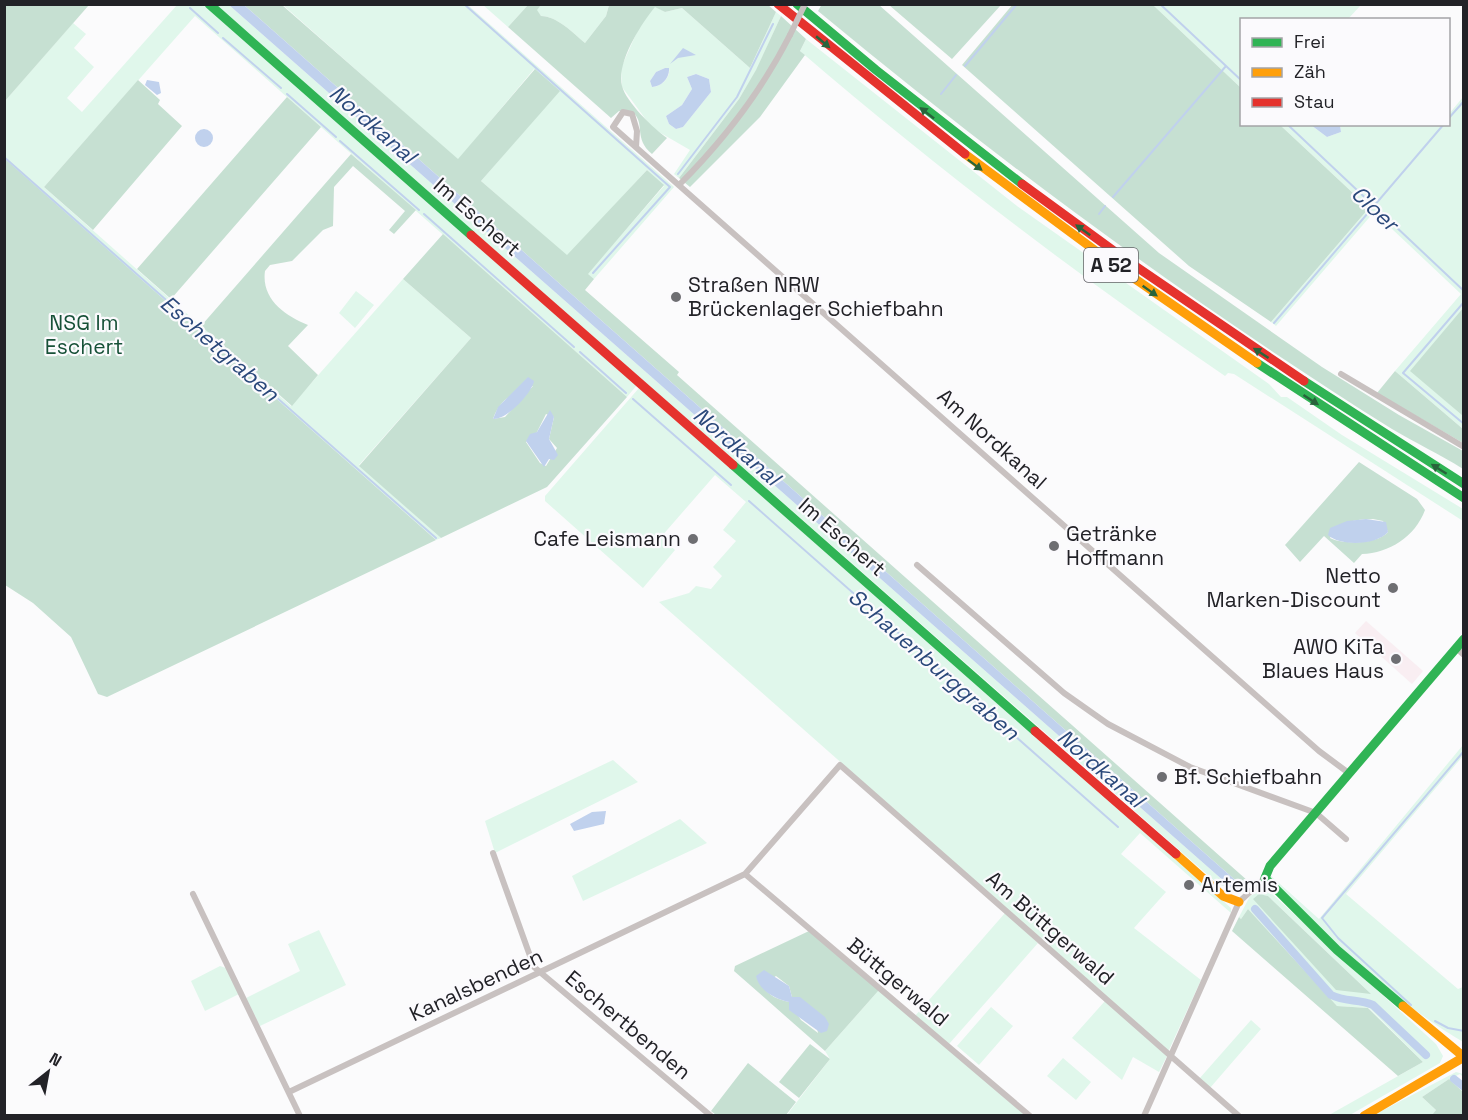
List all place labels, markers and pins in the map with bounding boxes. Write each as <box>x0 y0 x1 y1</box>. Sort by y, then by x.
place label: Straßen NRW Brückenlager Schiefbahn <box>688 271 944 322</box>
marker: Straßen NRW Brückenlager Schiefbahn <box>669 290 683 304</box>
place label: Getränke Hoffmann <box>1066 520 1164 571</box>
place label: Cafe Leismann <box>534 525 681 552</box>
marker: Cafe Leismann <box>686 532 700 546</box>
marker: Getränke Hoffmann <box>1047 539 1061 553</box>
place label: Netto Marken-Discount <box>1206 562 1381 613</box>
marker: Netto Marken-Discount <box>1386 581 1400 595</box>
place label: AWO KiTa Blaues Haus <box>1262 633 1384 684</box>
marker: AWO KiTa Blaues Haus <box>1389 652 1403 666</box>
place label: Bf. Schiefbahn <box>1174 763 1322 790</box>
marker: Bf. Schiefbahn <box>1155 770 1169 784</box>
place label: Artemis <box>1201 871 1278 898</box>
marker: Artemis <box>1182 878 1196 892</box>

